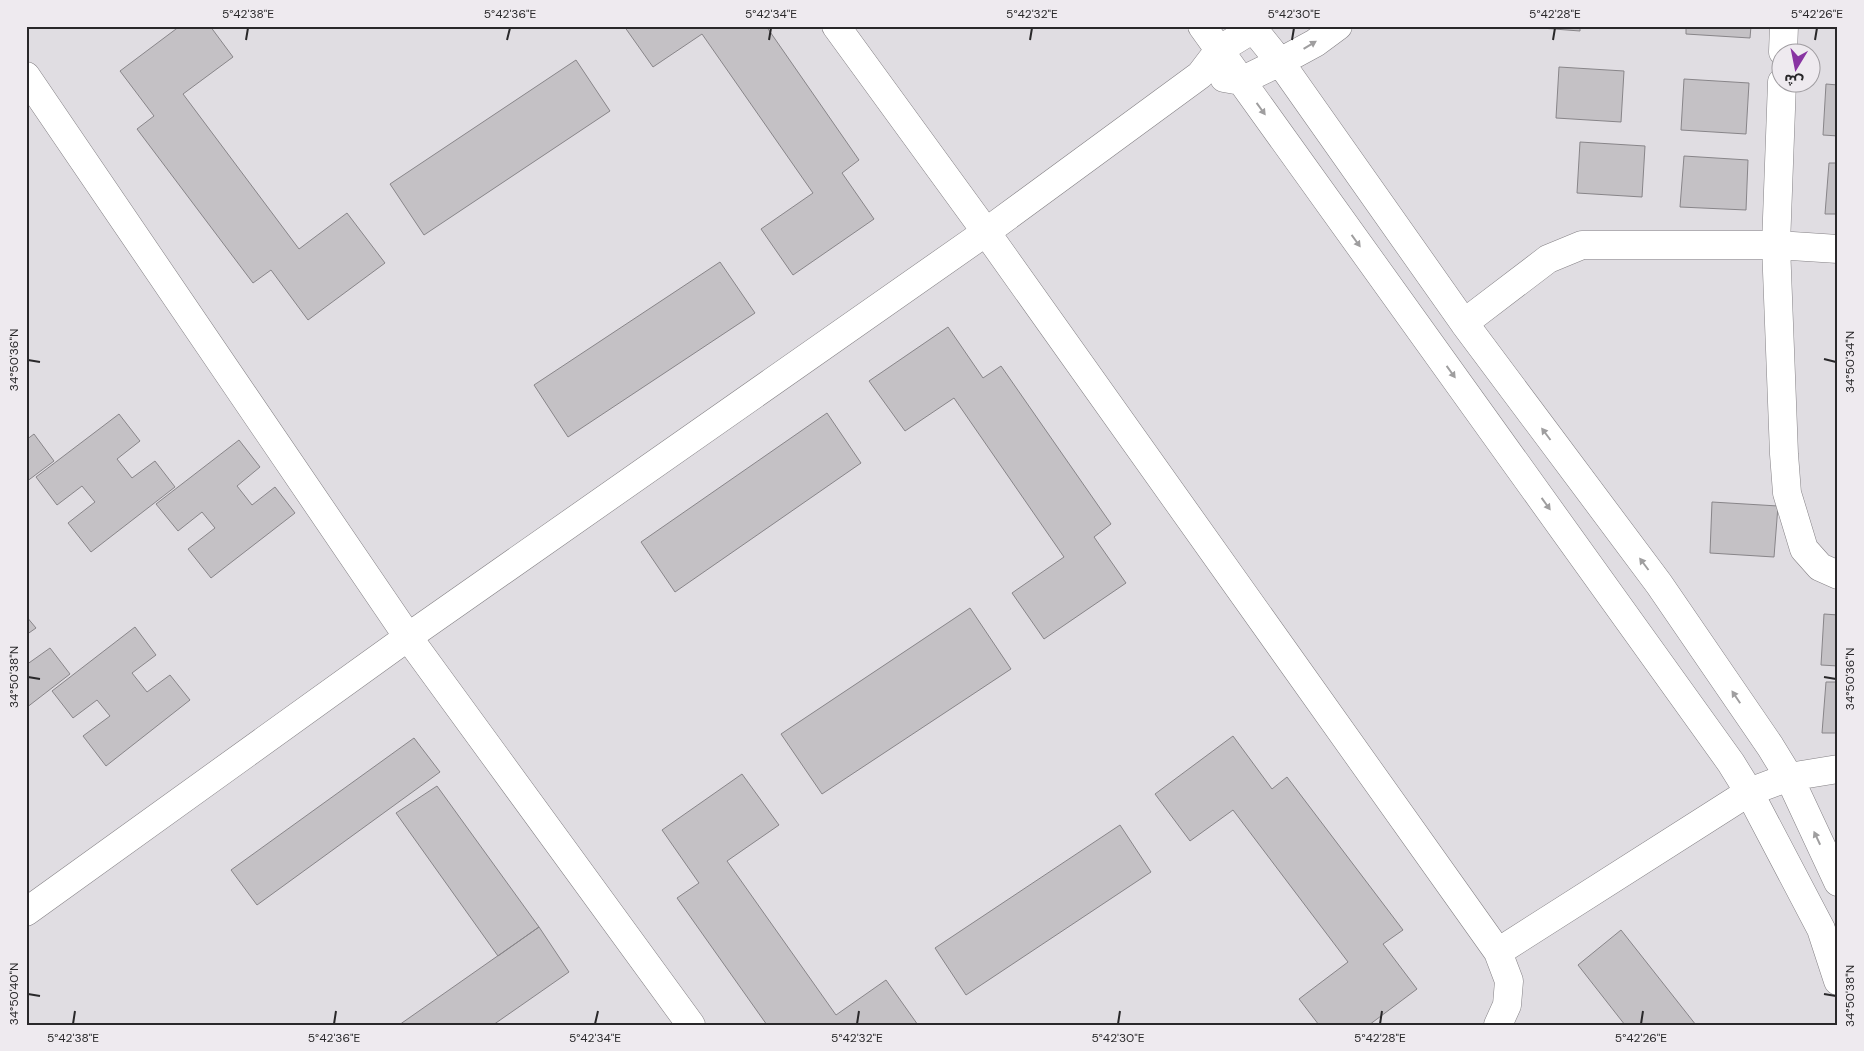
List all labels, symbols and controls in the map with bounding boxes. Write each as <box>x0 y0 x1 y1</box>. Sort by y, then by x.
text: 5°42'38"E <box>222 6 274 22</box>
text: 5°42'36"E <box>484 6 536 22</box>
text: 5°42'34"E <box>745 6 797 22</box>
text: 5°42'32"E <box>1006 6 1058 22</box>
text: 5°42'30"E <box>1267 6 1321 22</box>
text: 5°42'28"E <box>1529 6 1581 22</box>
text: 5°42'26"E <box>1791 6 1843 22</box>
one-way arrow <box>1303 41 1316 50</box>
north arrow <box>1772 42 1822 92</box>
text: ش <box>1783 70 1805 91</box>
one-way arrow <box>1256 102 1266 115</box>
one-way arrow <box>1351 234 1361 247</box>
text: 34°50'36"N <box>6 329 22 391</box>
text: 34°50'34"N <box>1842 331 1858 393</box>
one-way arrow <box>1446 366 1456 379</box>
one-way arrow <box>1541 428 1552 441</box>
one-way arrow <box>1540 498 1550 511</box>
one-way arrow <box>1638 558 1649 571</box>
text: 34°50'38"N <box>6 646 22 708</box>
text: 34°50'36"N <box>1842 648 1858 710</box>
one-way arrow <box>1731 691 1741 704</box>
one-way arrow <box>1813 831 1821 845</box>
text: 34°50'40"N <box>6 963 22 1025</box>
text: 34°50'38"N <box>1842 965 1858 1027</box>
text: 5°42'38"E <box>47 1030 99 1046</box>
text: 5°42'36"E <box>308 1030 360 1046</box>
text: 5°42'34"E <box>569 1030 621 1046</box>
text: 5°42'32"E <box>831 1030 883 1046</box>
text: 5°42'30"E <box>1091 1030 1145 1046</box>
text: 5°42'28"E <box>1354 1030 1406 1046</box>
text: 5°42'26"E <box>1615 1030 1667 1046</box>

